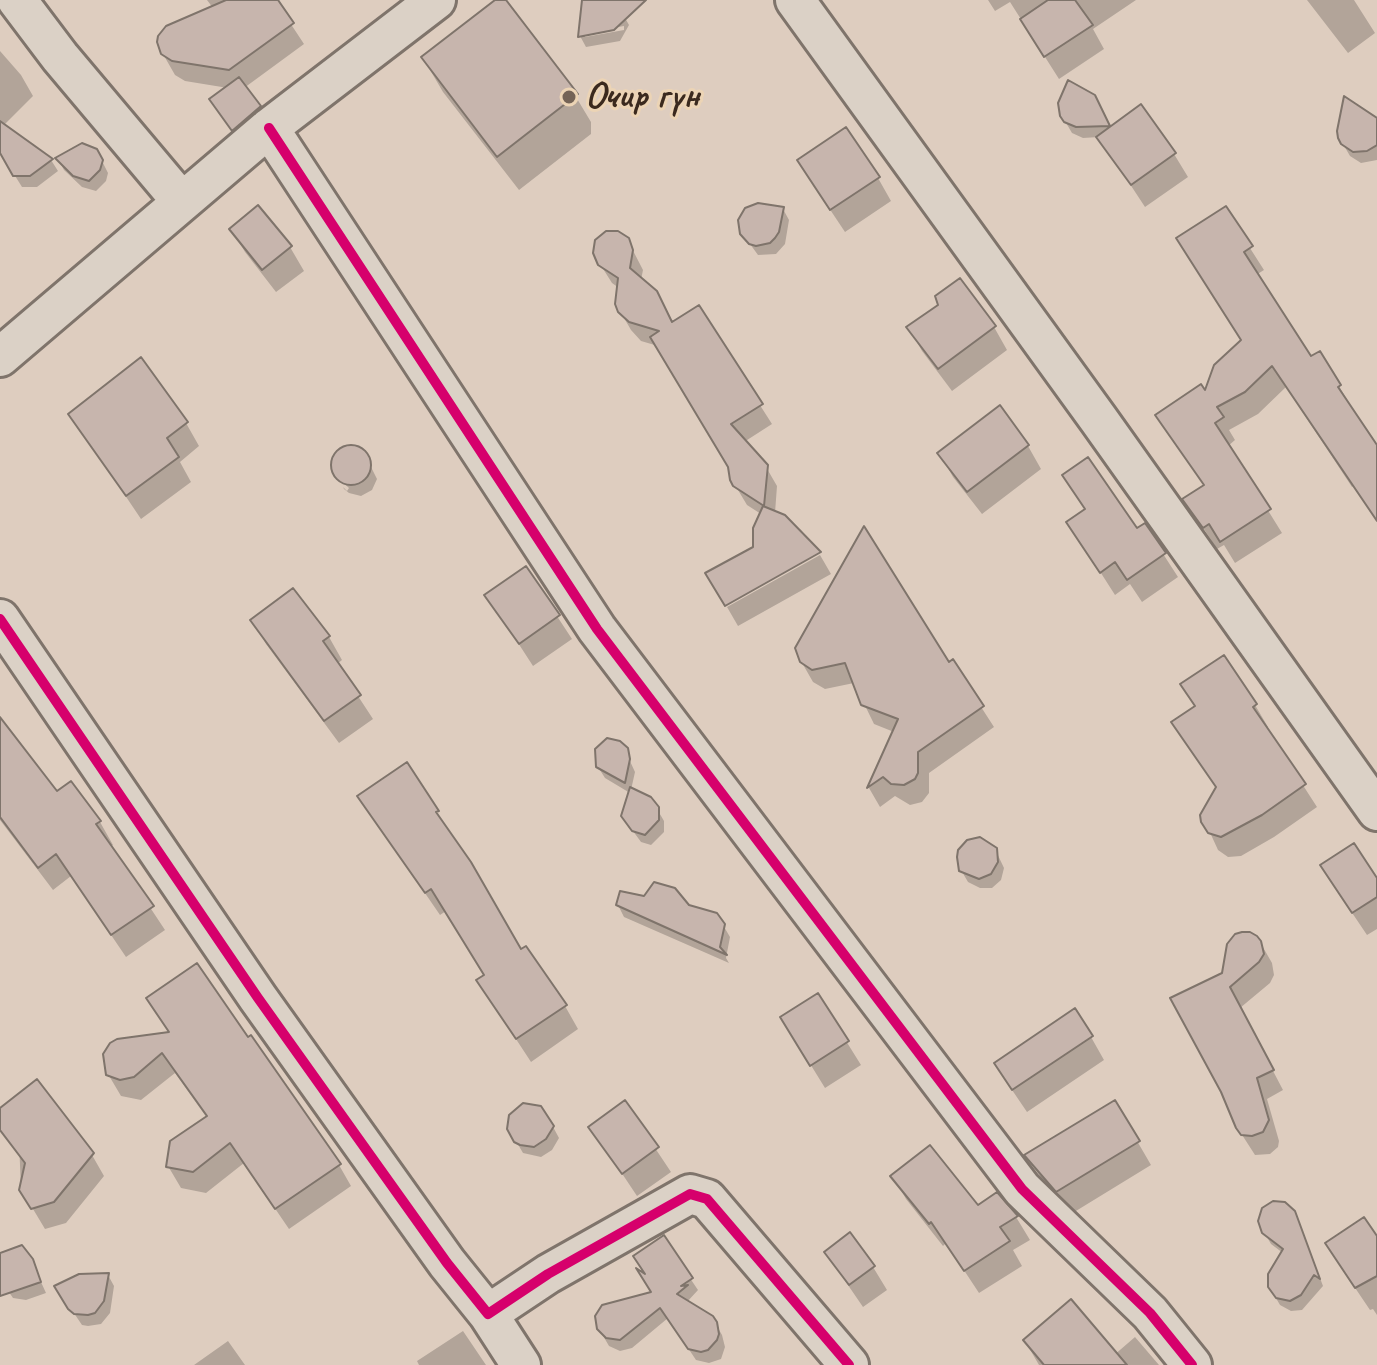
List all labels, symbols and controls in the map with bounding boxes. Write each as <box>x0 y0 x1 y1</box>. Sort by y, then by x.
place label: Очир гүн <box>585 74 700 120</box>
marker: Очир гүн <box>560 88 578 106</box>

